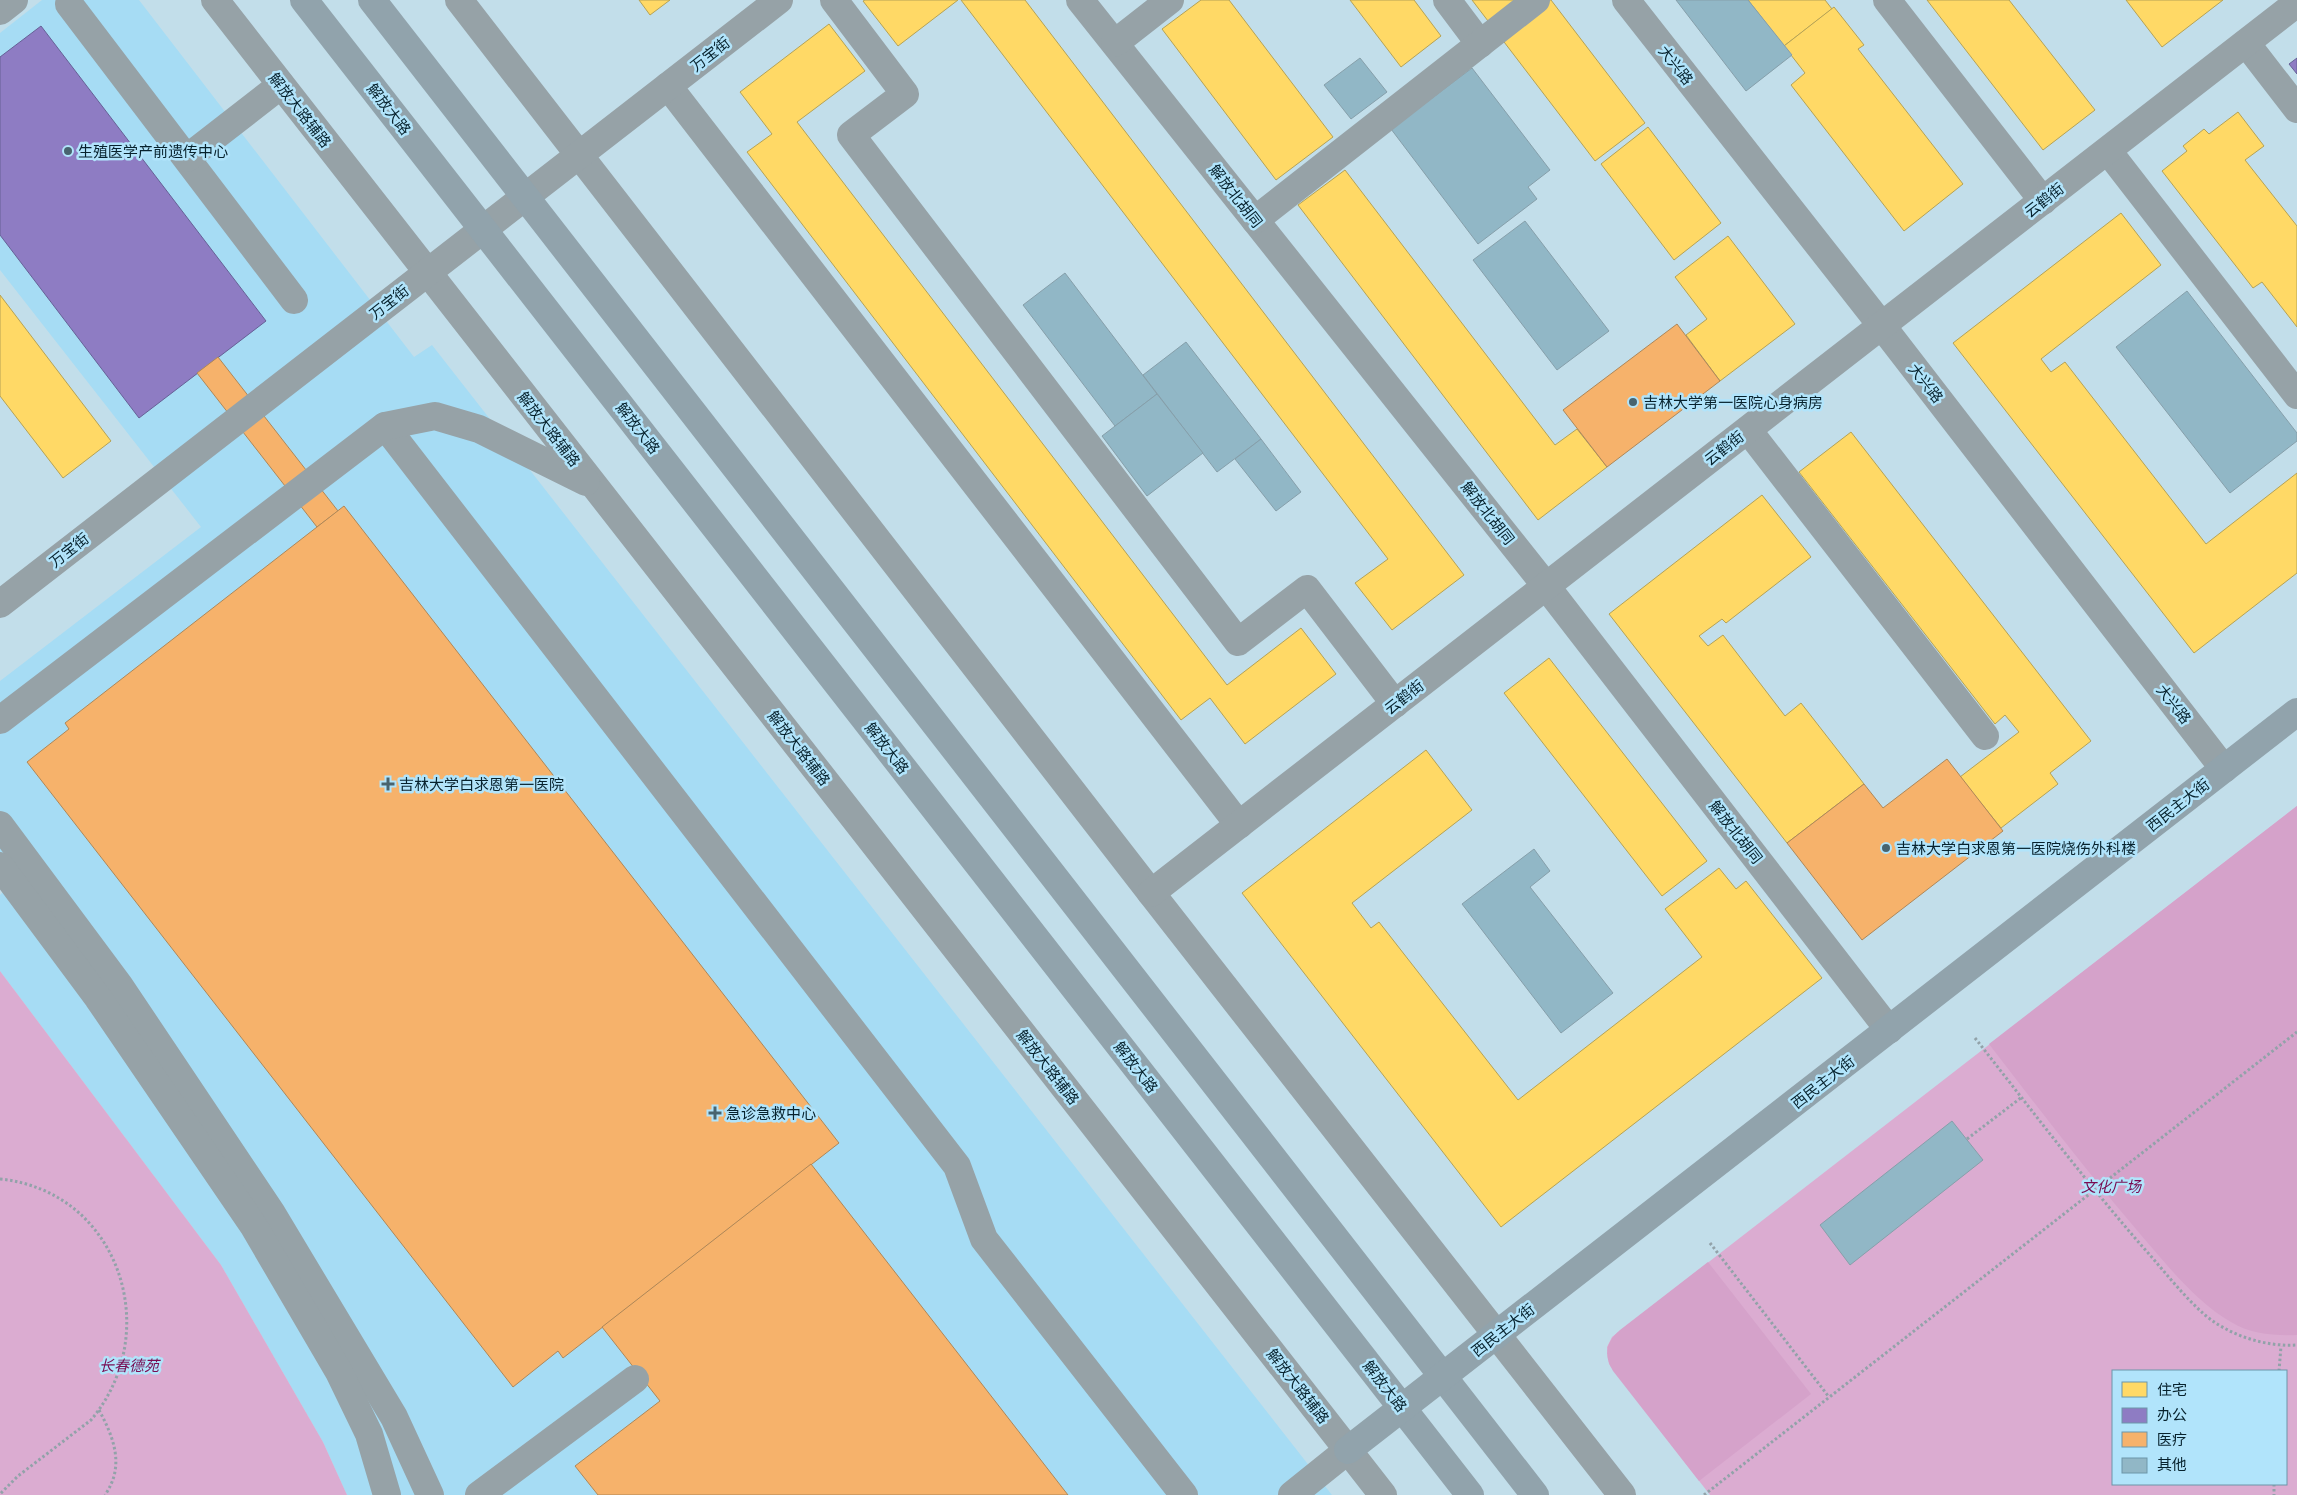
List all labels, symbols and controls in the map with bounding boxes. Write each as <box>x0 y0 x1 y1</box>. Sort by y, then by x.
street label: 万宝街 <box>686 33 734 75</box>
street label: 大兴路 <box>1655 41 1697 89</box>
street label: 解放大路辅路 <box>265 69 335 151</box>
street label: 解放大路 <box>363 80 415 138</box>
place label: 生殖医学产前遗传中心 <box>78 142 228 161</box>
marker: 生殖医学产前遗传中心 <box>62 145 74 157</box>
street label: 解放北胡同 <box>1205 161 1267 231</box>
street label: 云鹤街 <box>2020 179 2068 221</box>
street label: 万宝街 <box>365 281 413 323</box>
street label: 大兴路 <box>1905 359 1947 407</box>
street label: 解放大路辅路 <box>514 388 584 470</box>
place label: 吉林大学第一医院心身病房 <box>1643 393 1823 412</box>
marker: 吉林大学第一医院心身病房 <box>1627 396 1639 408</box>
street label: 解放大路 <box>612 399 664 457</box>
street label: 云鹤街 <box>1700 427 1748 469</box>
street label: 解放北胡同 <box>1457 478 1519 548</box>
street label: 万宝街 <box>45 529 93 571</box>
street label: 云鹤街 <box>1380 676 1428 718</box>
street label: 大兴路 <box>2153 680 2195 728</box>
street label: 解放大路辅路 <box>764 707 834 789</box>
street label: 解放大路 <box>861 719 913 777</box>
street label: 西民主大街 <box>2143 774 2213 836</box>
place label: 吉林大学白求恩第一医院 <box>399 775 564 794</box>
marker: 吉林大学白求恩第一医院 <box>381 777 395 791</box>
street label: 解放北胡同 <box>1705 797 1767 867</box>
place label: 吉林大学白求恩第一医院烧伤外科楼 <box>1896 839 2136 858</box>
marker: 吉林大学白求恩第一医院烧伤外科楼 <box>1880 842 1892 854</box>
street label: 解放大路辅路 <box>1013 1026 1083 1108</box>
street label: 解放大路 <box>1110 1038 1162 1096</box>
street label: 西民主大街 <box>1788 1051 1858 1113</box>
place label: 急诊急救中心 <box>726 1104 816 1123</box>
marker: 急诊急救中心 <box>708 1106 722 1120</box>
park label: 文化广场 <box>2081 1177 2143 1196</box>
street label: 西民主大街 <box>1468 1299 1538 1361</box>
street label: 解放大路辅路 <box>1263 1345 1333 1427</box>
park label: 长春德苑 <box>99 1356 161 1375</box>
street label: 解放大路 <box>1359 1357 1411 1415</box>
legend <box>2112 1370 2287 1485</box>
text: 住宅 <box>2157 1380 2187 1399</box>
text: 办公 <box>2157 1405 2187 1424</box>
text: 医疗 <box>2157 1430 2187 1449</box>
text: 其他 <box>2157 1455 2187 1474</box>

